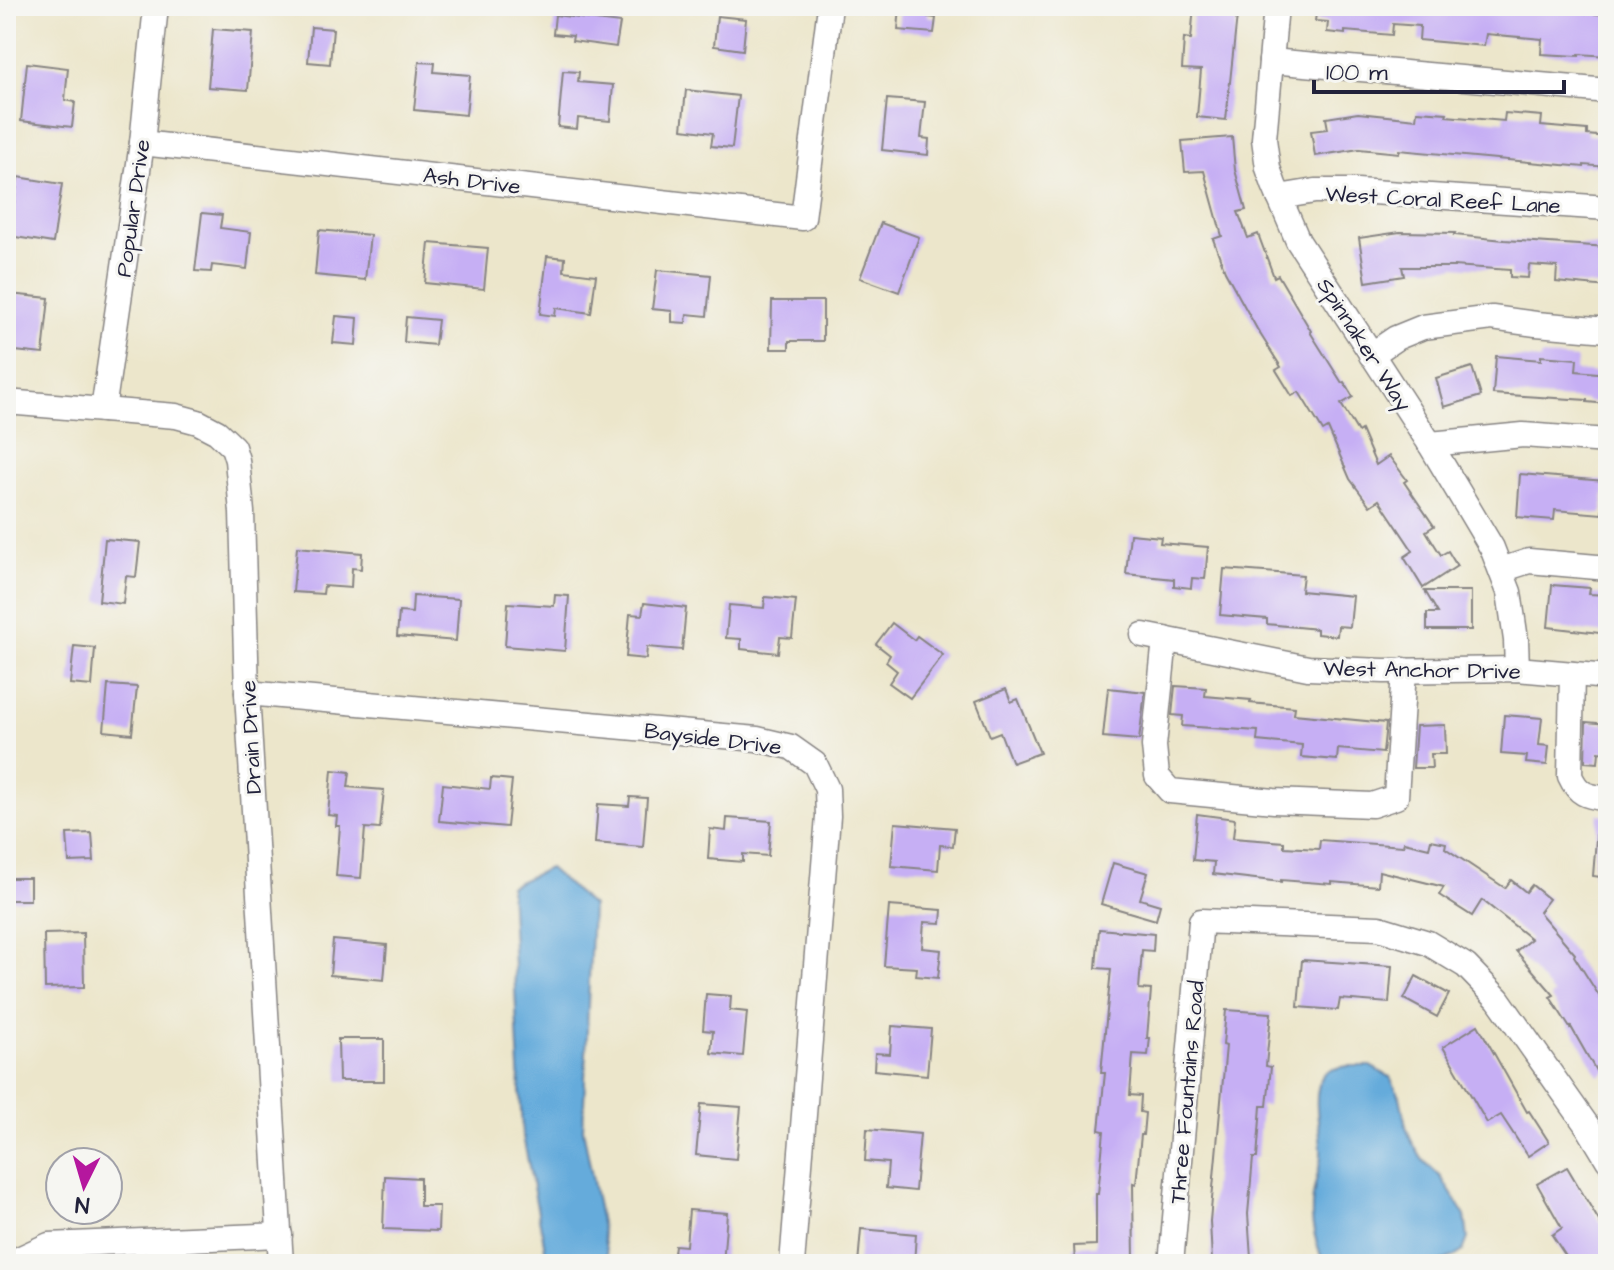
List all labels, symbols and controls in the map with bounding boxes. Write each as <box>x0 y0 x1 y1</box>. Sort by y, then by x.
scale bar <box>1314 44 1564 94</box>
text: 100 m <box>1326 56 1388 90</box>
street label: Popular Drive <box>109 137 158 279</box>
street label: Ash Drive <box>421 160 522 203</box>
street label: West Coral Reef Lane <box>1324 179 1561 222</box>
street label: Spinnaker Way <box>1308 272 1418 418</box>
street label: West Anchor Drive <box>1323 653 1521 688</box>
street label: Drain Drive <box>233 679 270 795</box>
street label: Bayside Drive <box>642 716 783 764</box>
street label: Three Fountains Road <box>1162 979 1213 1205</box>
north arrow <box>44 1146 124 1226</box>
text: N <box>74 1188 91 1220</box>

